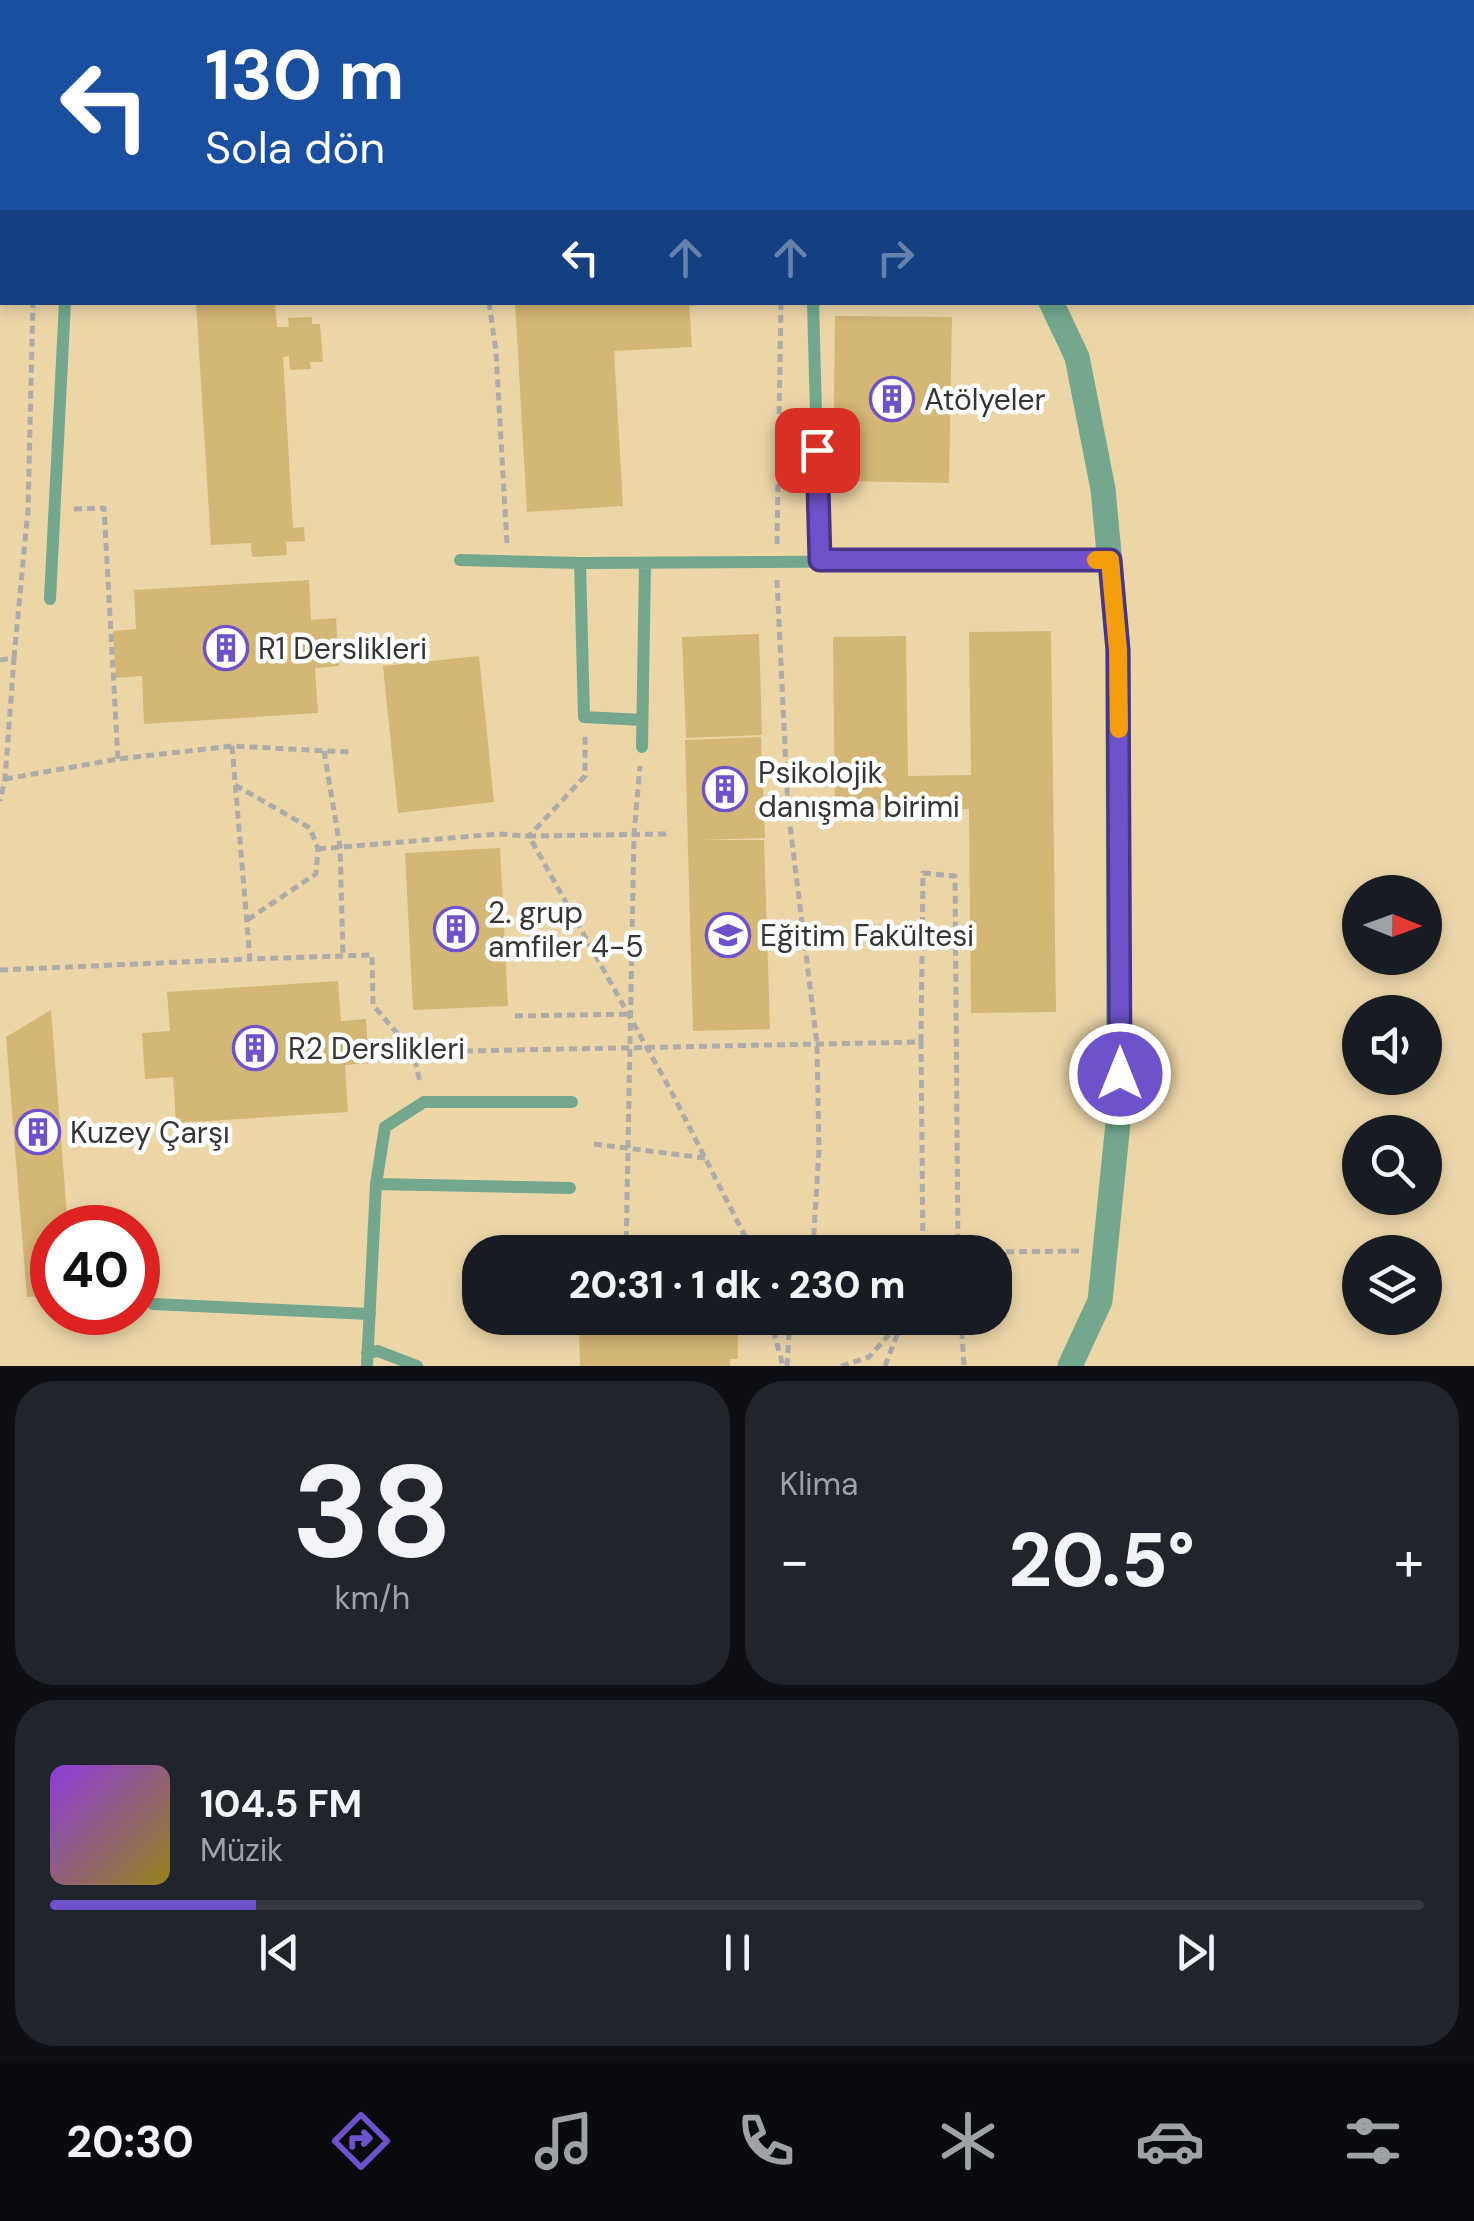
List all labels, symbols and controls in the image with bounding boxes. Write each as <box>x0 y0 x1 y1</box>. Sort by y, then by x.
text: 130 m <box>205 30 404 121</box>
icon: left <box>40 40 170 170</box>
text: Sola dön <box>205 118 385 177</box>
icon: left <box>553 230 608 285</box>
icon: ahead <box>658 230 713 285</box>
icon: ahead <box>763 230 818 285</box>
icon: right <box>868 230 923 285</box>
building icon: Atölyeler <box>869 376 915 422</box>
place label: Atölyeler <box>924 380 1046 419</box>
pin <box>775 408 860 493</box>
icon: arrive <box>790 423 845 478</box>
building icon: R1 Derslikleri <box>203 625 249 671</box>
place label: R1 Derslikleri <box>258 629 427 668</box>
place label: Psikolojik danışma birimi <box>758 753 960 826</box>
building icon: Psikolojik danışma birimi <box>702 766 748 812</box>
north arrow <box>1342 875 1442 975</box>
map controls <box>1342 875 1442 1335</box>
place label: 2. grup amfiler 4-5 <box>488 893 644 966</box>
building icon: 2. grup amfiler 4-5 <box>433 906 479 952</box>
school or university icon: Eğitim Fakültesi <box>705 912 751 958</box>
place label: Eğitim Fakültesi <box>760 916 974 955</box>
button: sound <box>1342 995 1442 1095</box>
position arrow <box>1068 1022 1172 1126</box>
building icon: R2 Derslikleri <box>232 1025 278 1071</box>
place label: R2 Derslikleri <box>288 1029 465 1068</box>
building icon: Kuzey Çarşı <box>15 1109 61 1155</box>
place label: Kuzey Çarşı <box>70 1113 230 1152</box>
button: search <box>1342 1115 1442 1215</box>
speed limit sign: 40 <box>30 1205 160 1335</box>
button: layers <box>1342 1235 1442 1335</box>
text: 20:31 · 1 dk · 230 m <box>569 1260 905 1310</box>
text: 38 <box>292 1427 453 1596</box>
text: Klima <box>780 1463 858 1505</box>
text: 20.5° <box>1009 1512 1195 1609</box>
text: − <box>780 1525 810 1597</box>
text: + <box>1394 1525 1424 1597</box>
text: km/h <box>334 1577 410 1619</box>
text: 104.5 FM <box>200 1779 362 1829</box>
text: Müzik <box>200 1829 283 1871</box>
icon: previous <box>252 1925 307 1980</box>
icon: pause <box>710 1925 765 1980</box>
icon: next <box>1168 1925 1223 1980</box>
icon: directions <box>326 2106 396 2176</box>
icon: music <box>529 2106 599 2176</box>
icon: phone <box>731 2106 801 2176</box>
icon: climate <box>933 2106 1003 2176</box>
icon: car <box>1135 2106 1205 2176</box>
icon: filters <box>1338 2106 1408 2176</box>
text: 20:30 <box>66 2112 194 2171</box>

